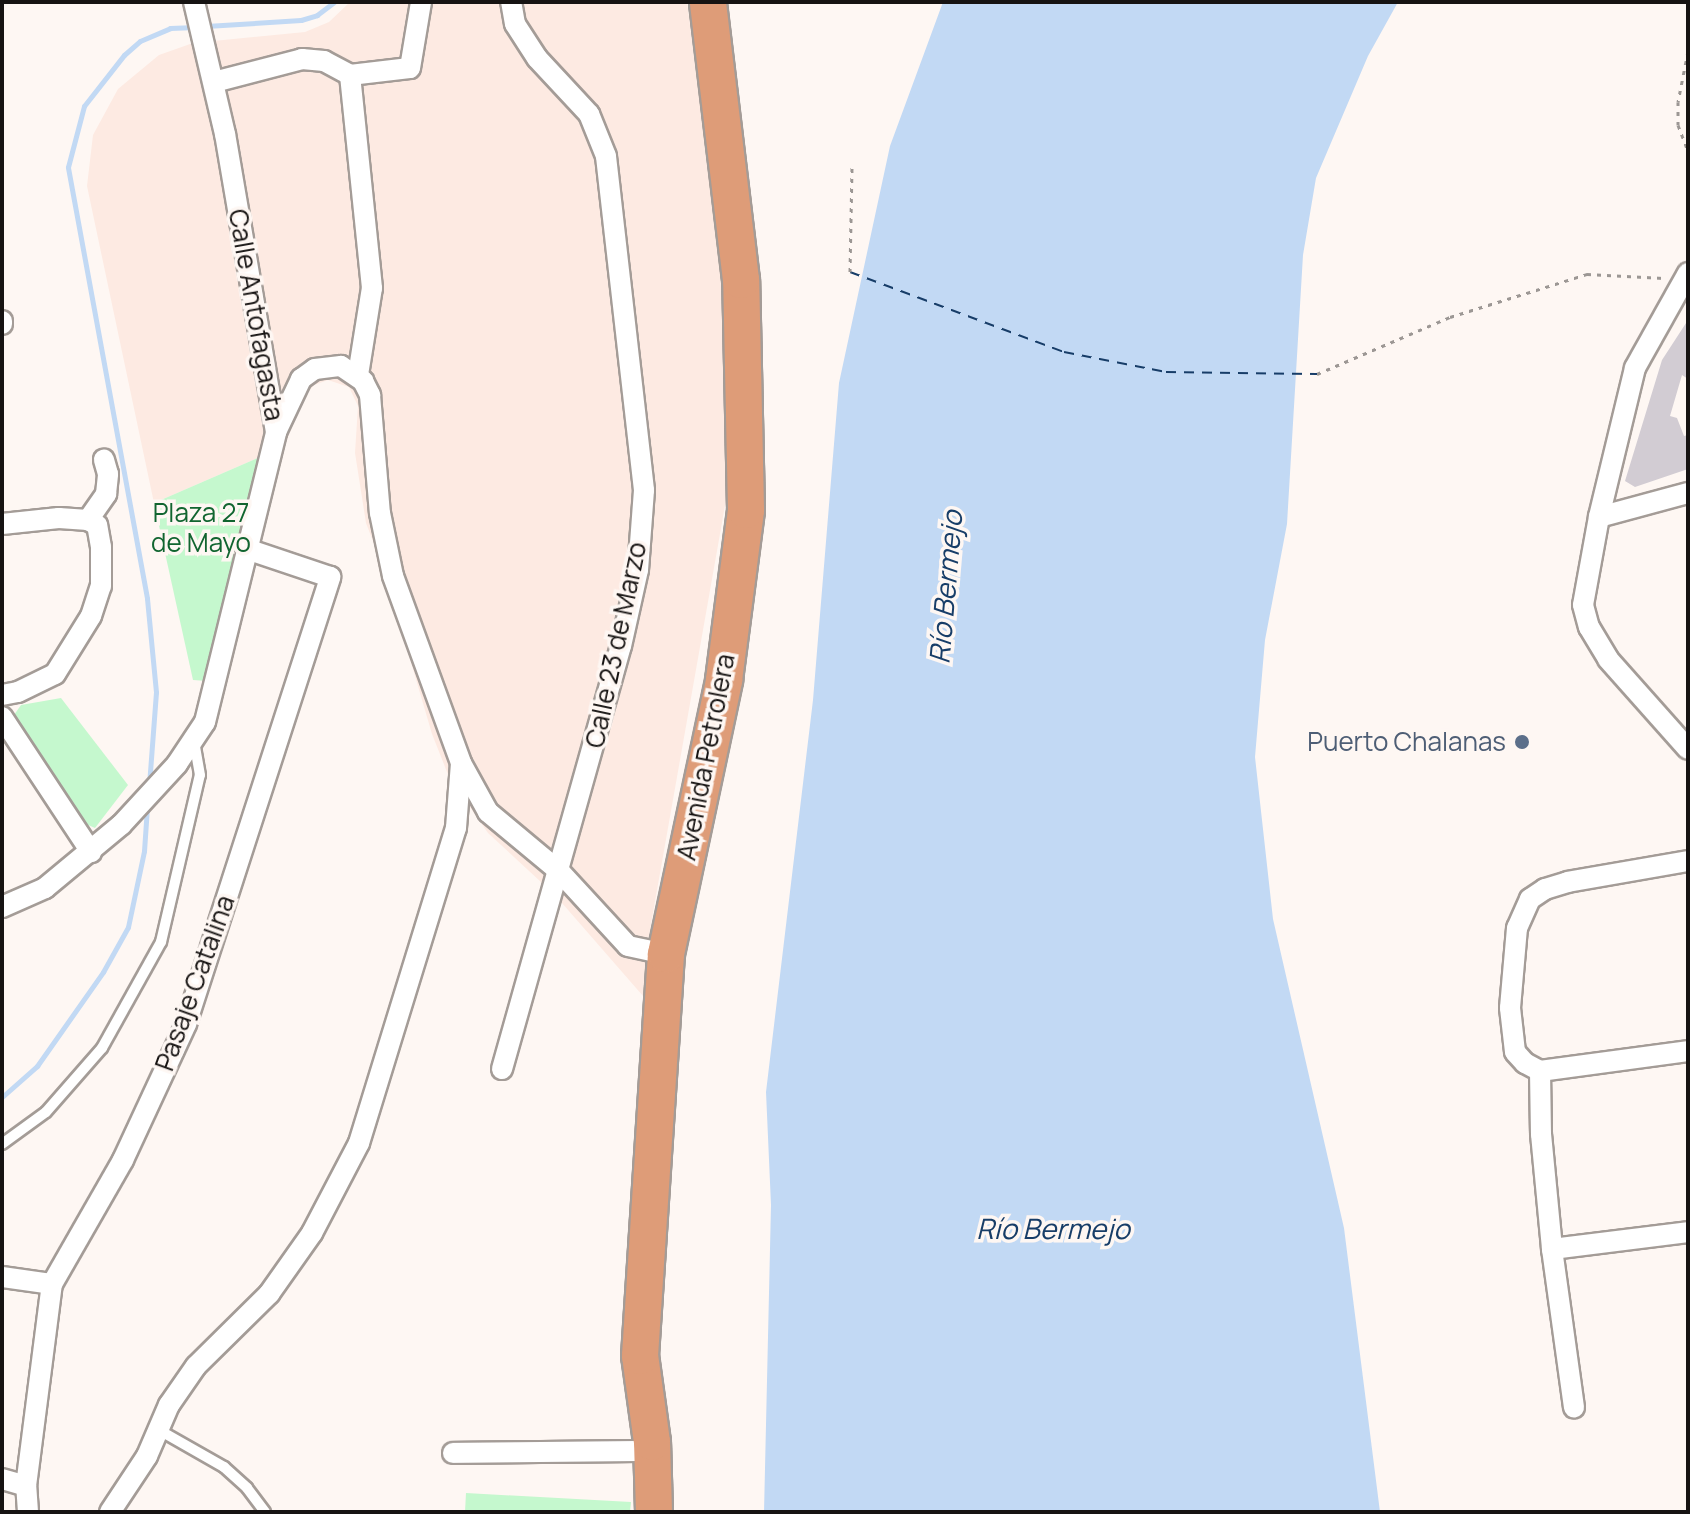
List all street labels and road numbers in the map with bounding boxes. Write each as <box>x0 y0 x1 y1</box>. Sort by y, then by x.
street label: Calle Antofagasta <box>222 207 290 423</box>
street label: Calle 23 de Marzo <box>579 539 653 751</box>
street label: Avenida Petrolera <box>671 651 741 863</box>
street label: Pasaje Catalina <box>149 891 241 1075</box>

